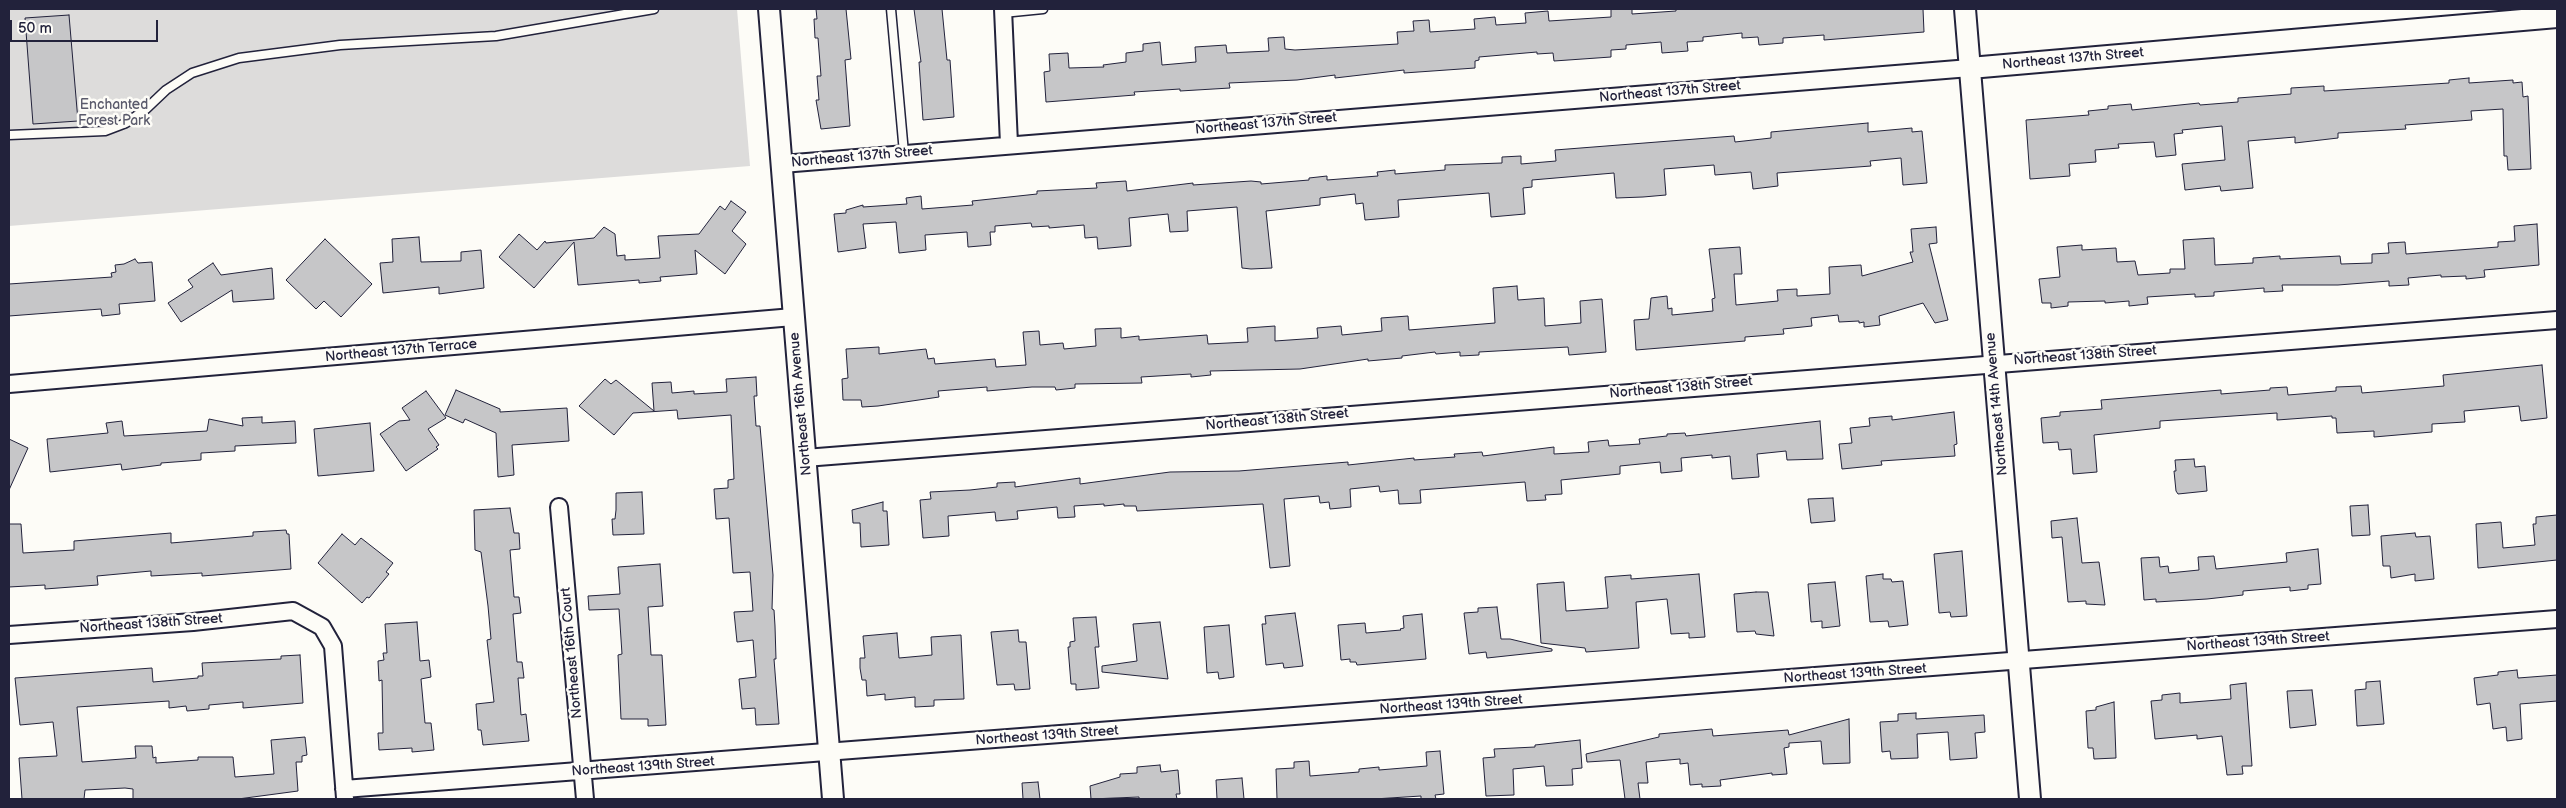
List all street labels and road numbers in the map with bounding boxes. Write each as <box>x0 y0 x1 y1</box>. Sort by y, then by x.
street label: Northeast 137th Street <box>2001 44 2145 74</box>
street label: Northeast 137th Street <box>1598 77 1742 107</box>
street label: Northeast 137th Street <box>1194 109 1338 139</box>
street label: Northeast 137th Street <box>790 142 934 172</box>
street label: Northeast 16th Avenue <box>786 332 816 476</box>
street label: Northeast 14th Avenue <box>1982 332 2012 476</box>
street label: Northeast 137th Terrace <box>324 336 478 366</box>
street label: Northeast 138th Street <box>2013 343 2157 369</box>
street label: Northeast 138th Street <box>1609 373 1753 403</box>
street label: Northeast 138th Street <box>1205 405 1349 435</box>
street label: Northeast 16th Court <box>558 587 586 719</box>
street label: Northeast 138th Street <box>79 611 223 637</box>
street label: Northeast 139th Street <box>2186 629 2330 655</box>
street label: Northeast 139th Street <box>1783 661 1927 687</box>
street label: Northeast 139th Street <box>1379 692 1523 718</box>
street label: Northeast 139th Street <box>975 723 1119 749</box>
street label: Northeast 139th Street <box>571 754 715 780</box>

